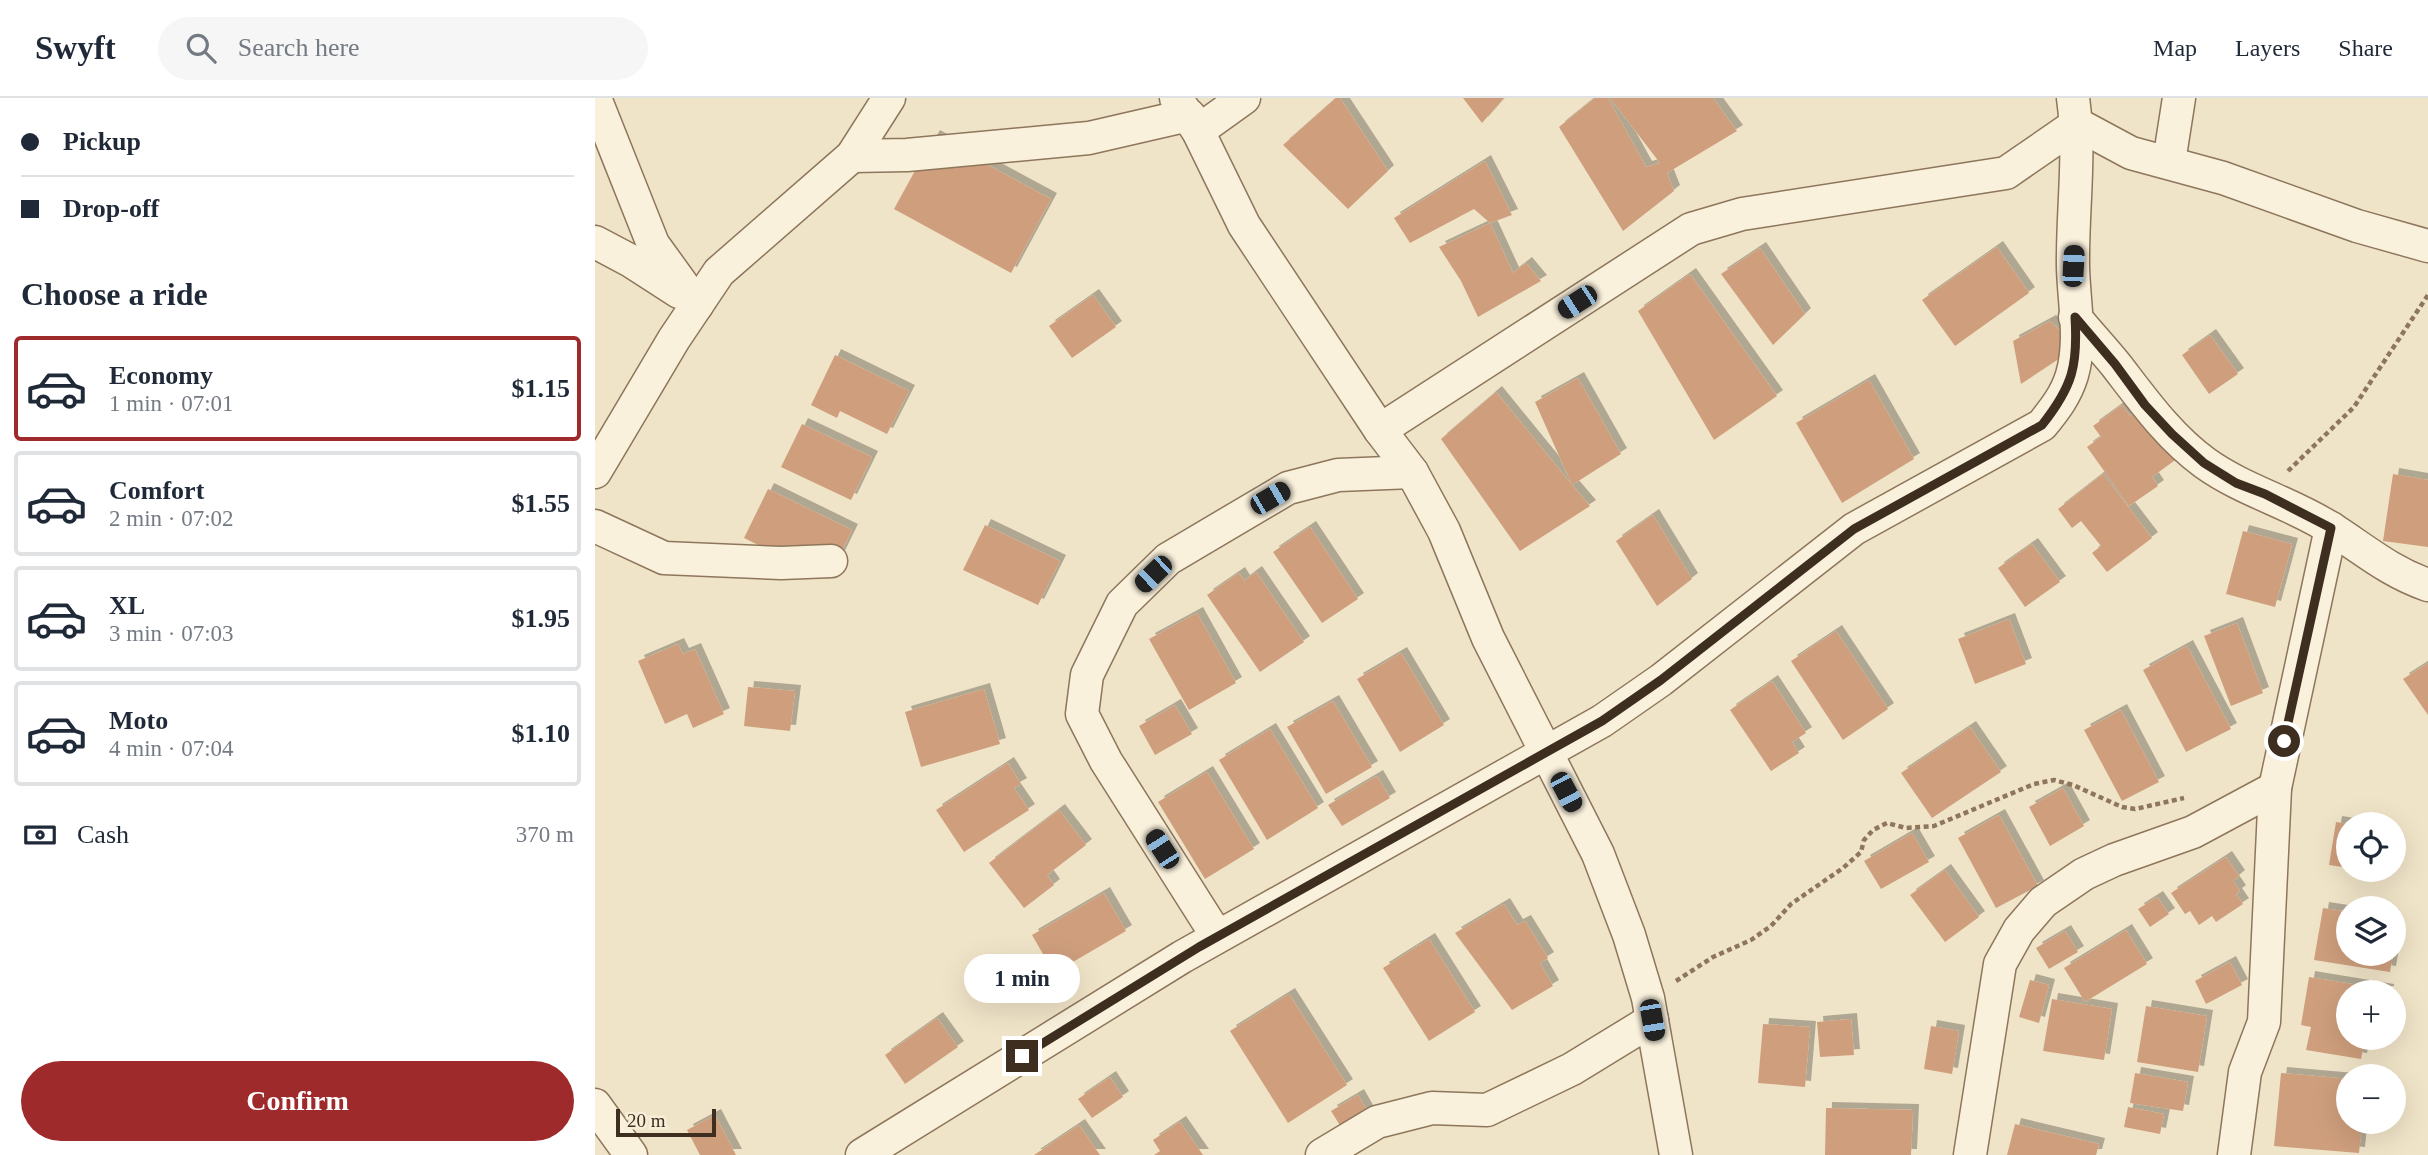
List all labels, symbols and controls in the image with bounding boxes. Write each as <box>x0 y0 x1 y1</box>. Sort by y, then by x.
search box <box>158 17 648 80</box>
icon: search <box>182 29 220 67</box>
text: Swyft <box>35 30 116 66</box>
text: Search here <box>238 33 360 62</box>
text: Map <box>2153 35 2197 61</box>
text: Layers <box>2235 35 2300 61</box>
text: Share <box>2338 35 2393 61</box>
text: Pickup <box>63 127 141 156</box>
text: Drop-off <box>63 194 159 223</box>
car <box>2062 244 2085 288</box>
text: Choose a ride <box>21 276 208 312</box>
car <box>1554 282 1601 322</box>
icon: car <box>25 357 88 420</box>
text: Economy <box>109 361 213 390</box>
text: $1.15 <box>512 374 570 403</box>
text: 1 min · 07:01 <box>109 391 234 416</box>
icon: car <box>25 472 88 535</box>
text: Comfort <box>109 476 204 505</box>
car <box>1247 478 1294 518</box>
text: $1.55 <box>512 489 570 518</box>
text: 2 min · 07:02 <box>109 506 234 531</box>
car <box>1131 552 1176 596</box>
icon: car <box>25 587 88 650</box>
text: XL <box>109 591 145 620</box>
text: $1.95 <box>512 604 570 633</box>
text: 3 min · 07:03 <box>109 621 234 646</box>
icon: car <box>25 702 88 765</box>
text: Moto <box>109 706 168 735</box>
text: $1.10 <box>512 719 570 748</box>
route start <box>2268 725 2300 757</box>
text: 4 min · 07:04 <box>109 736 234 761</box>
car <box>1547 769 1586 815</box>
map controls <box>2336 812 2406 1134</box>
button: locate <box>2336 812 2406 882</box>
icon: cash <box>21 816 59 854</box>
text: Cash <box>77 820 129 849</box>
text: 370 m <box>516 822 574 847</box>
car <box>1142 826 1183 872</box>
button: layers <box>2336 896 2406 966</box>
callout: 1 min <box>964 954 1080 1004</box>
text: 1 min <box>994 966 1050 991</box>
button: + <box>2336 980 2406 1050</box>
car <box>1639 997 1666 1043</box>
route end <box>1006 1040 1038 1072</box>
button: Confirm <box>21 1061 574 1141</box>
button: − <box>2336 1064 2406 1134</box>
scale bar <box>616 1106 716 1138</box>
text: 20 m <box>627 1110 666 1131</box>

